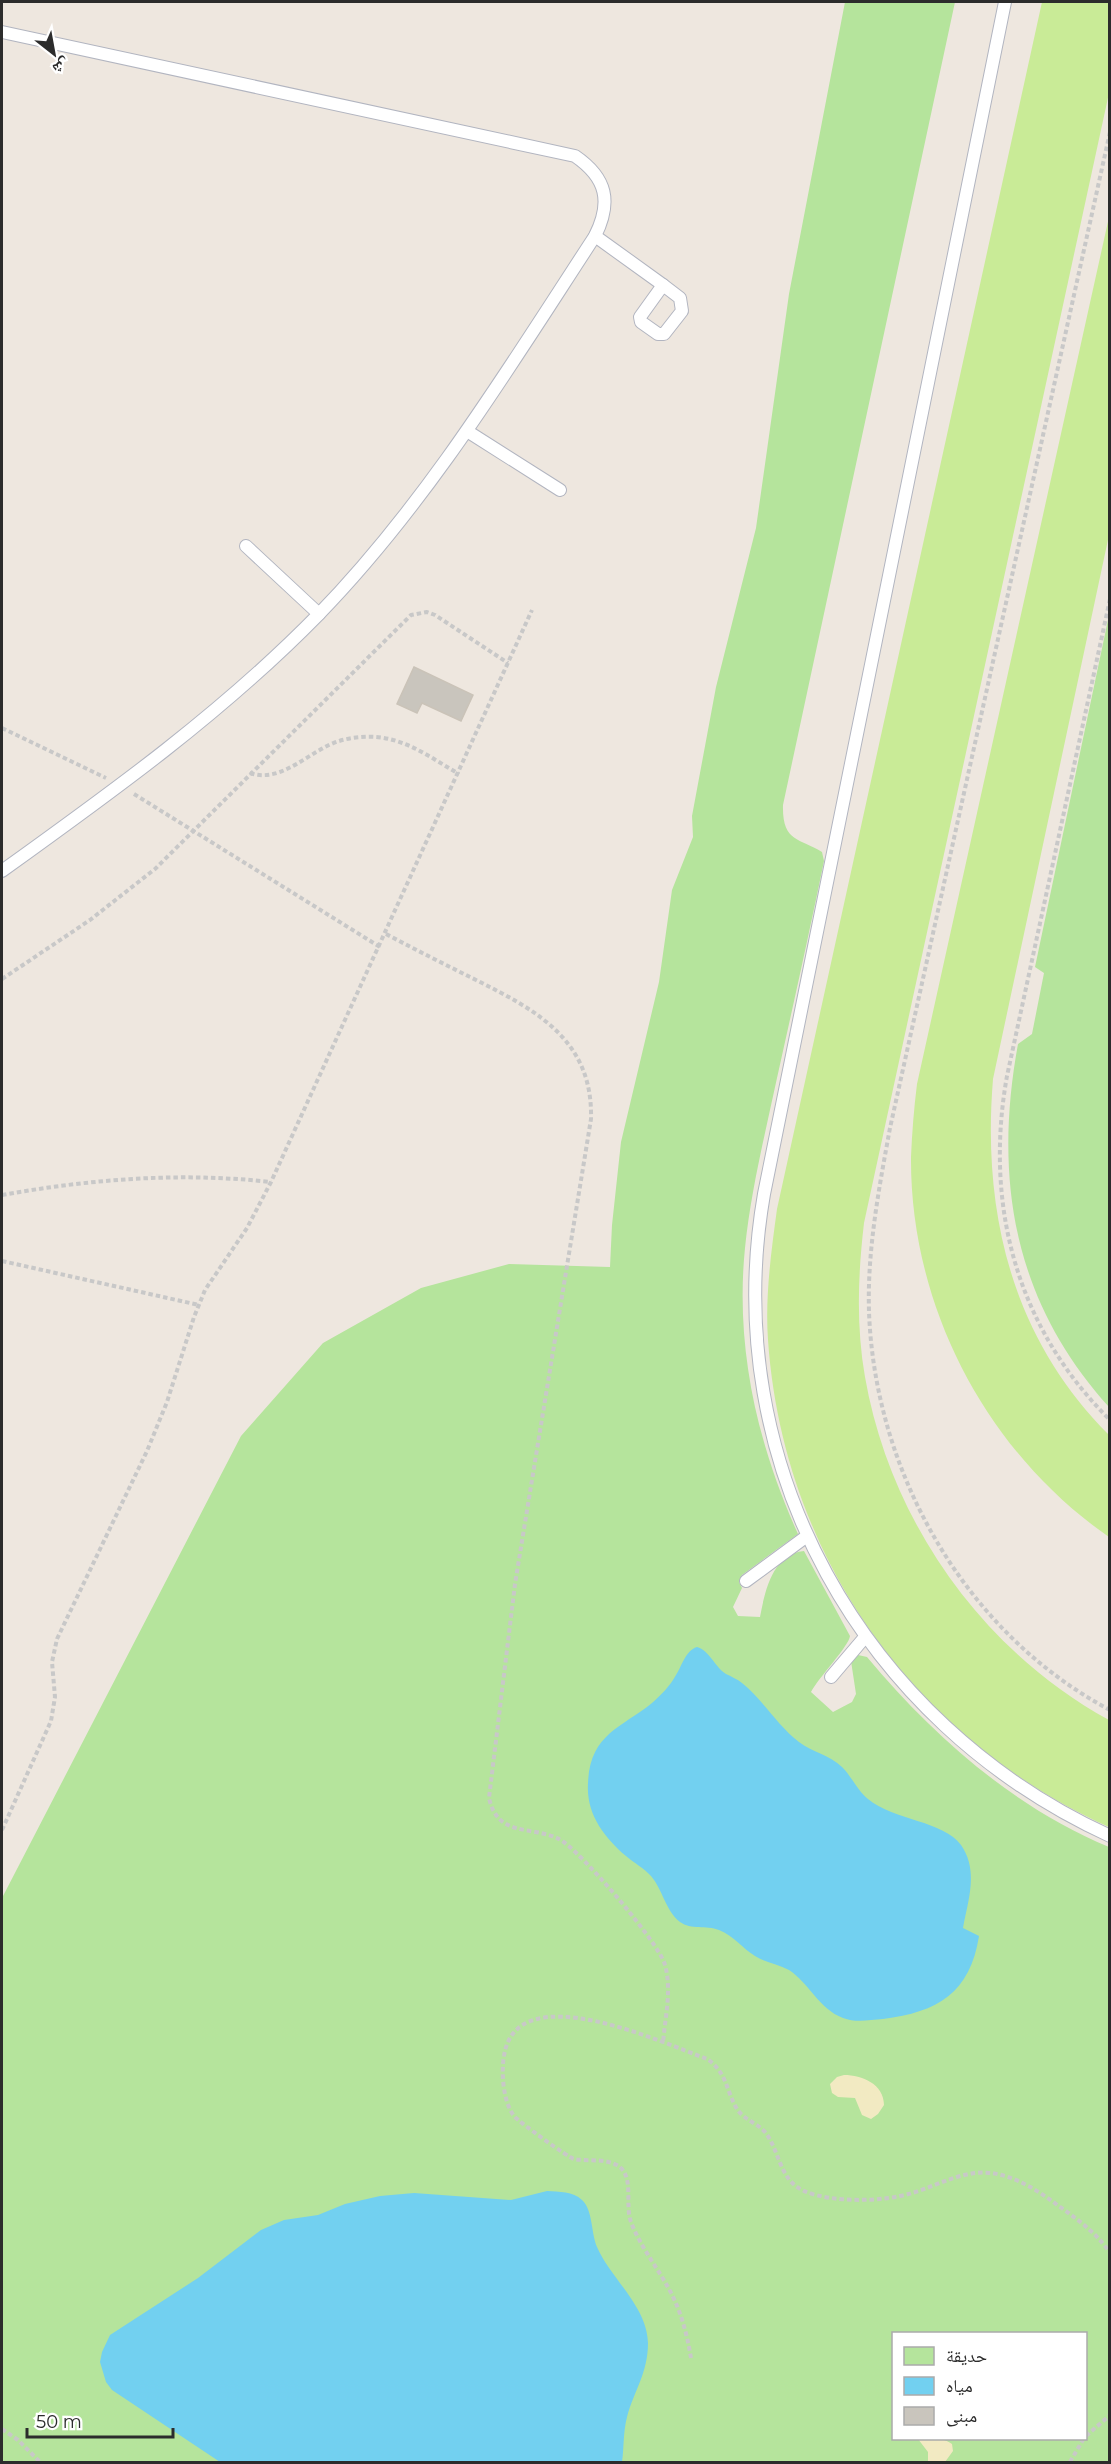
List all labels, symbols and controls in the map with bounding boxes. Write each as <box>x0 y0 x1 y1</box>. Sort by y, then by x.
north arrow <box>24 24 84 84</box>
text: ش <box>49 54 74 79</box>
legend <box>892 2332 1087 2440</box>
text: حديقة <box>946 2345 987 2367</box>
text: مياه <box>946 2375 973 2397</box>
scale bar <box>27 2401 172 2439</box>
text: مبنى <box>946 2405 977 2427</box>
text: 50 m <box>36 2411 82 2433</box>

